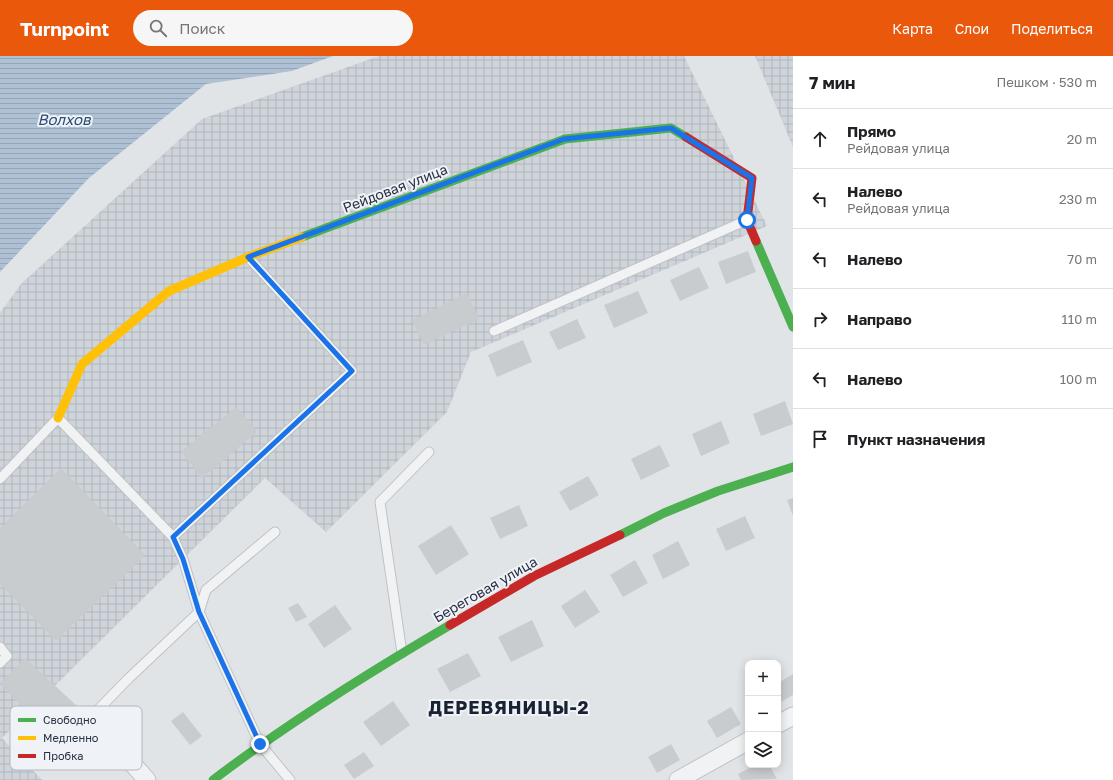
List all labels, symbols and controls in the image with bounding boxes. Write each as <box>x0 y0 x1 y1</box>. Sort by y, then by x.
search box <box>133 10 413 46</box>
text: Turnpoint <box>20 17 109 40</box>
icon: search <box>147 17 169 39</box>
text: Поиск <box>179 19 225 37</box>
text: Карта <box>892 20 933 37</box>
text: Слои <box>955 20 989 37</box>
text: Поделиться <box>1011 20 1093 37</box>
text: 7 мин <box>809 72 856 93</box>
text: Пешком · 530 m <box>996 74 1097 90</box>
water label: Волхов <box>37 110 92 128</box>
text: Прямо <box>847 122 896 140</box>
icon: ahead <box>809 128 831 150</box>
text: 20 m <box>1067 131 1097 147</box>
text: Рейдовая улица <box>847 140 950 156</box>
street label: Рейдовая улица <box>340 160 450 216</box>
text: Налево <box>847 182 903 200</box>
icon: left <box>809 188 831 210</box>
text: 230 m <box>1059 191 1097 207</box>
text: Рейдовая улица <box>847 200 950 216</box>
route start <box>738 211 756 229</box>
icon: left <box>809 248 831 270</box>
text: Налево <box>847 250 903 268</box>
text: 70 m <box>1067 251 1097 267</box>
icon: right <box>809 308 831 330</box>
text: Направо <box>847 310 912 328</box>
text: 110 m <box>1062 311 1097 327</box>
icon: left <box>809 368 831 390</box>
text: Налево <box>847 370 903 388</box>
text: 100 m <box>1060 371 1097 387</box>
icon: arrive <box>809 428 831 450</box>
text: Пункт назначения <box>847 430 985 448</box>
street label: Береговая улица <box>430 552 540 626</box>
map controls <box>745 660 781 768</box>
button: + <box>745 660 781 696</box>
district label: ДЕРЕВЯНИЦЫ-2 <box>428 696 590 718</box>
button: − <box>745 696 781 732</box>
legend <box>10 706 142 770</box>
text: Свободно <box>43 713 97 726</box>
text: Медленно <box>43 731 99 744</box>
button: layers <box>745 732 781 768</box>
route end <box>251 735 269 753</box>
text: Пробка <box>43 749 84 762</box>

